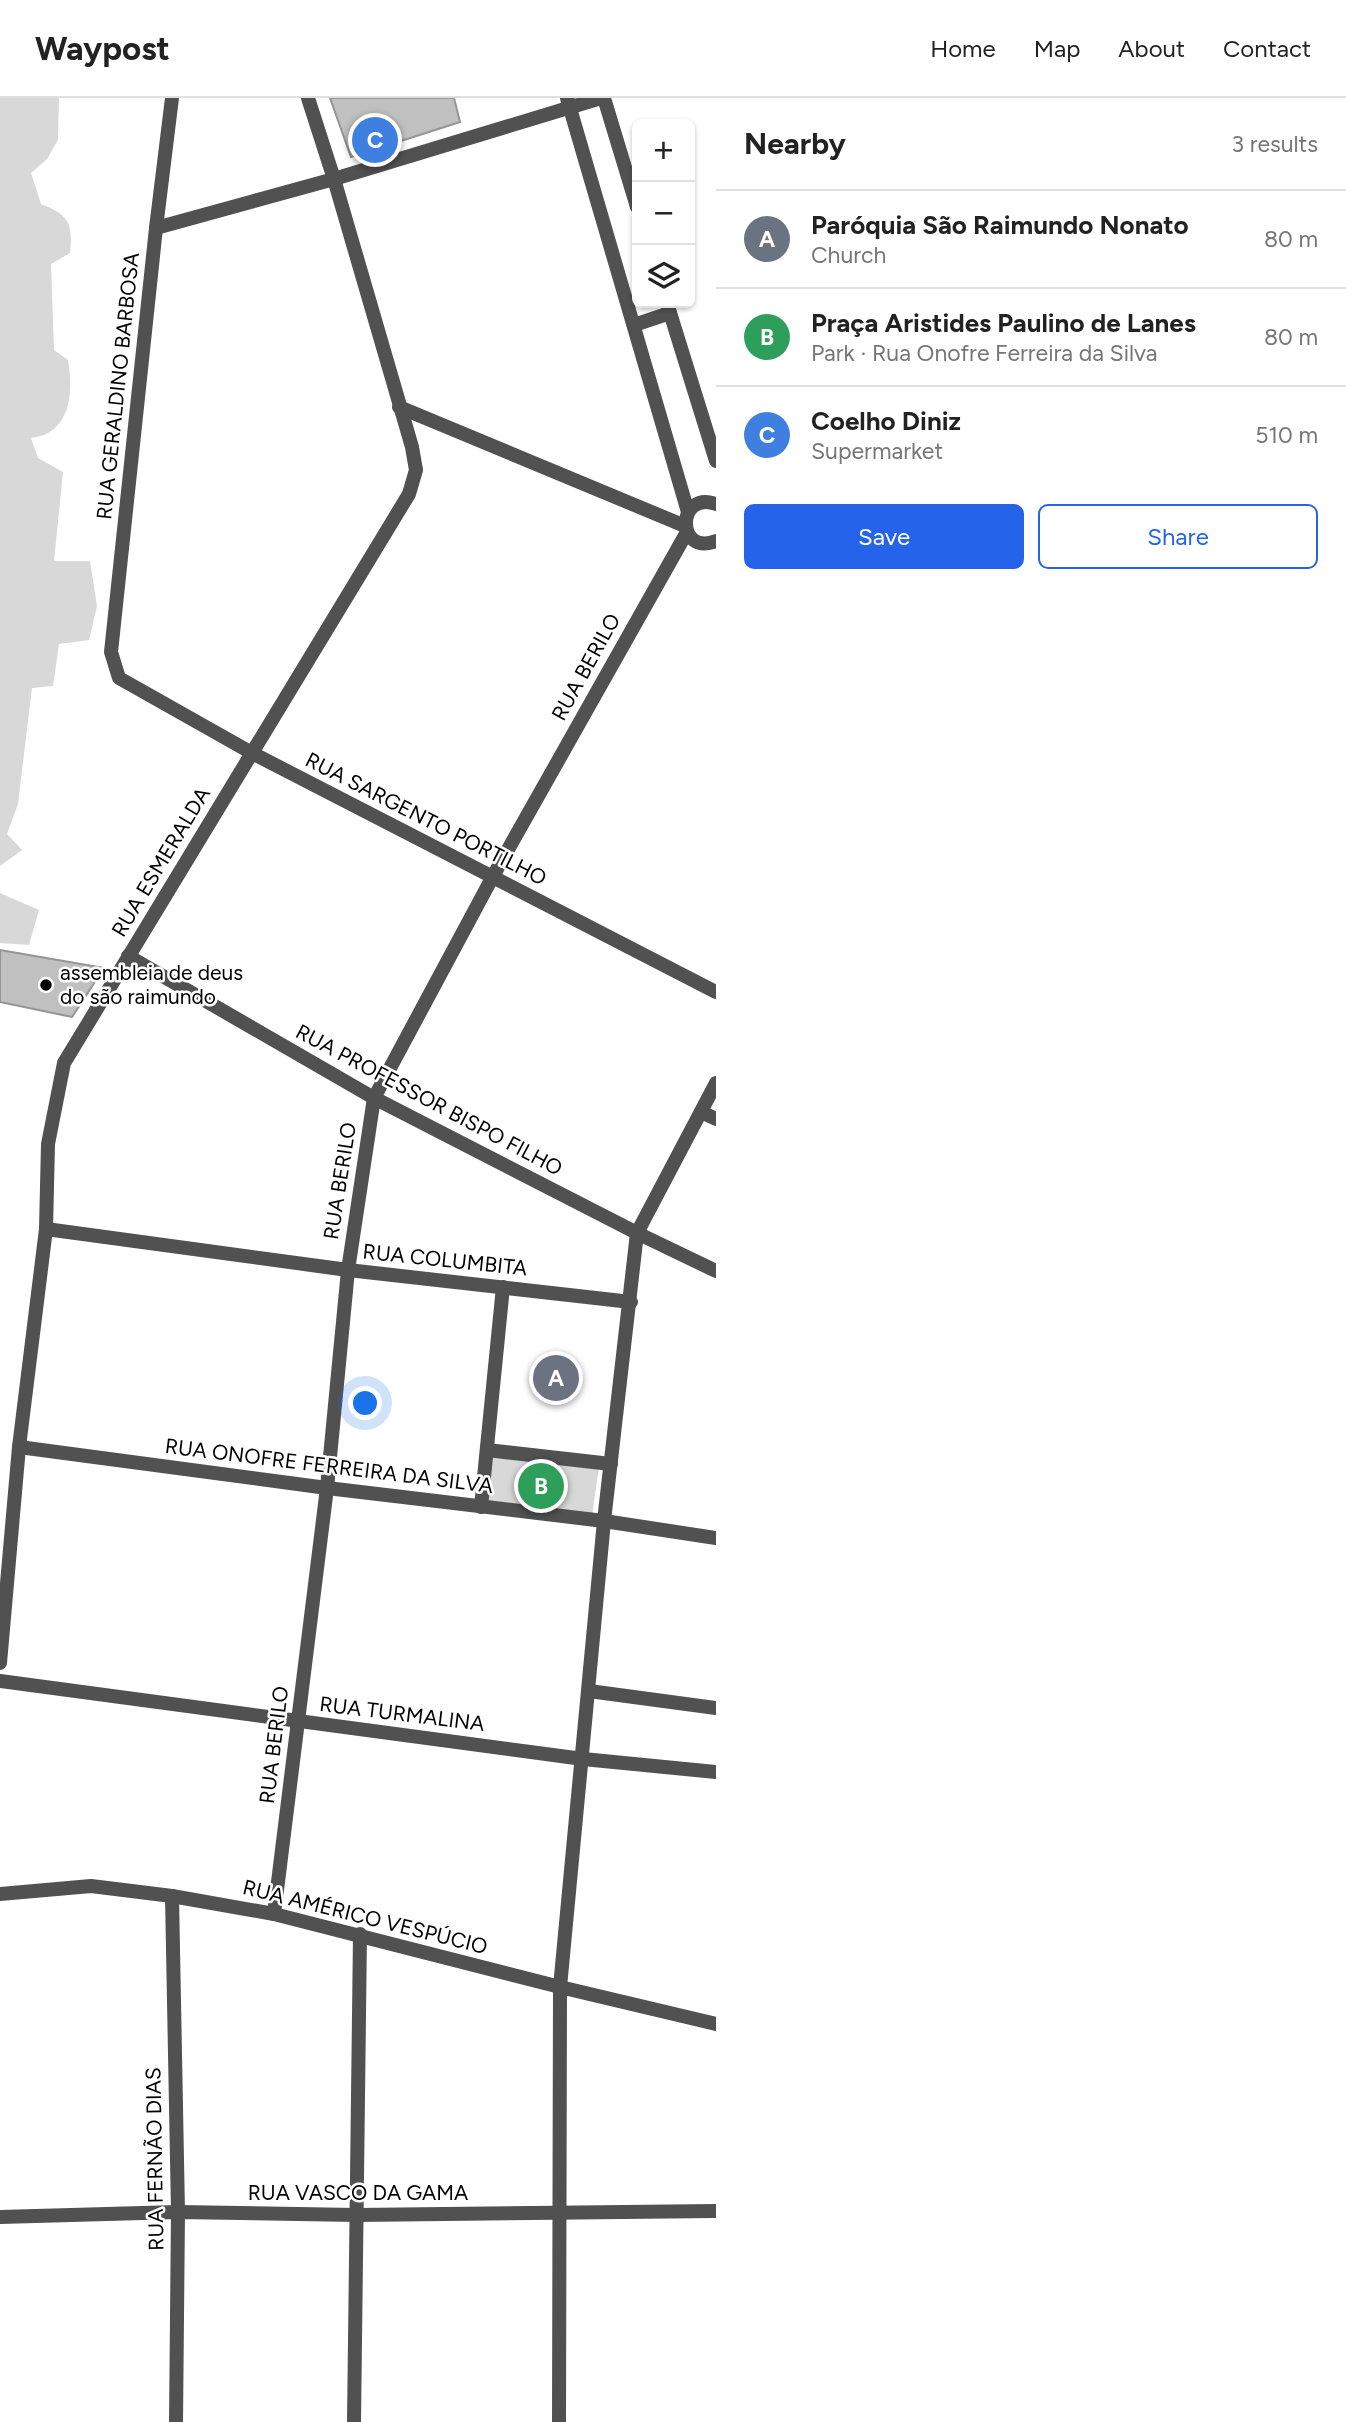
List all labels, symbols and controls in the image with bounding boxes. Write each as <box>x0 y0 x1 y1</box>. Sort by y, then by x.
text: Waypost <box>35 29 170 68</box>
text: Home <box>930 34 996 63</box>
text: Map <box>1034 34 1080 63</box>
text: About <box>1118 34 1185 63</box>
text: Contact <box>1223 34 1311 63</box>
pin: C <box>352 114 398 166</box>
map controls <box>632 119 695 308</box>
button: + <box>632 119 695 182</box>
text: Nearby <box>744 125 846 162</box>
text: 3 results <box>1231 130 1318 158</box>
button: − <box>632 182 695 245</box>
text: Paróquia São Raimundo Nonato <box>811 209 1189 241</box>
text: A <box>759 225 775 253</box>
text: 80 m <box>1264 225 1318 253</box>
text: Church <box>811 241 886 269</box>
button: layers <box>632 245 695 308</box>
street label: RUA GERALDINO BARBOSA <box>91 251 144 521</box>
text: Praça Aristides Paulino de Lanes <box>811 307 1196 339</box>
text: B <box>760 323 774 351</box>
text: 80 m <box>1264 323 1318 351</box>
text: Park · Rua Onofre Ferreira da Silva <box>811 339 1157 367</box>
text: Coelho Diniz <box>811 405 961 437</box>
text: C <box>759 421 775 449</box>
text: 510 m <box>1255 421 1318 449</box>
text: Supermarket <box>811 437 943 465</box>
button: Save <box>744 504 1024 569</box>
button: Share <box>1038 504 1318 569</box>
street label: RUA BERILO <box>546 609 625 725</box>
street label: RUA SARGENTO PORTILHO <box>302 747 551 890</box>
street label: RUA ESMERALDA <box>106 782 215 941</box>
place label: assembleia de deus do são raimundo <box>60 960 243 1009</box>
marker: assembleia de deus do são raimundo <box>38 977 54 993</box>
street label: RUA PROFESSOR BISPO FILHO <box>292 1018 567 1181</box>
street label: RUA BERILO <box>318 1121 361 1241</box>
street label: RUA COLUMBITA <box>362 1238 529 1281</box>
pin: A <box>533 1352 579 1404</box>
your location <box>348 1386 382 1420</box>
street label: RUA ONOFRE FERREIRA DA SILVA <box>164 1433 495 1498</box>
pin: B <box>518 1460 564 1512</box>
street label: RUA BERILO <box>254 1685 293 1805</box>
street label: RUA TURMALINA <box>318 1691 486 1736</box>
street label: RUA AMÉRICO VESPÚCIO <box>240 1874 490 1959</box>
street label: RUA FERNÃO DIAS <box>140 2067 169 2251</box>
street label: RUA VASCO DA GAMA <box>248 2180 468 2205</box>

